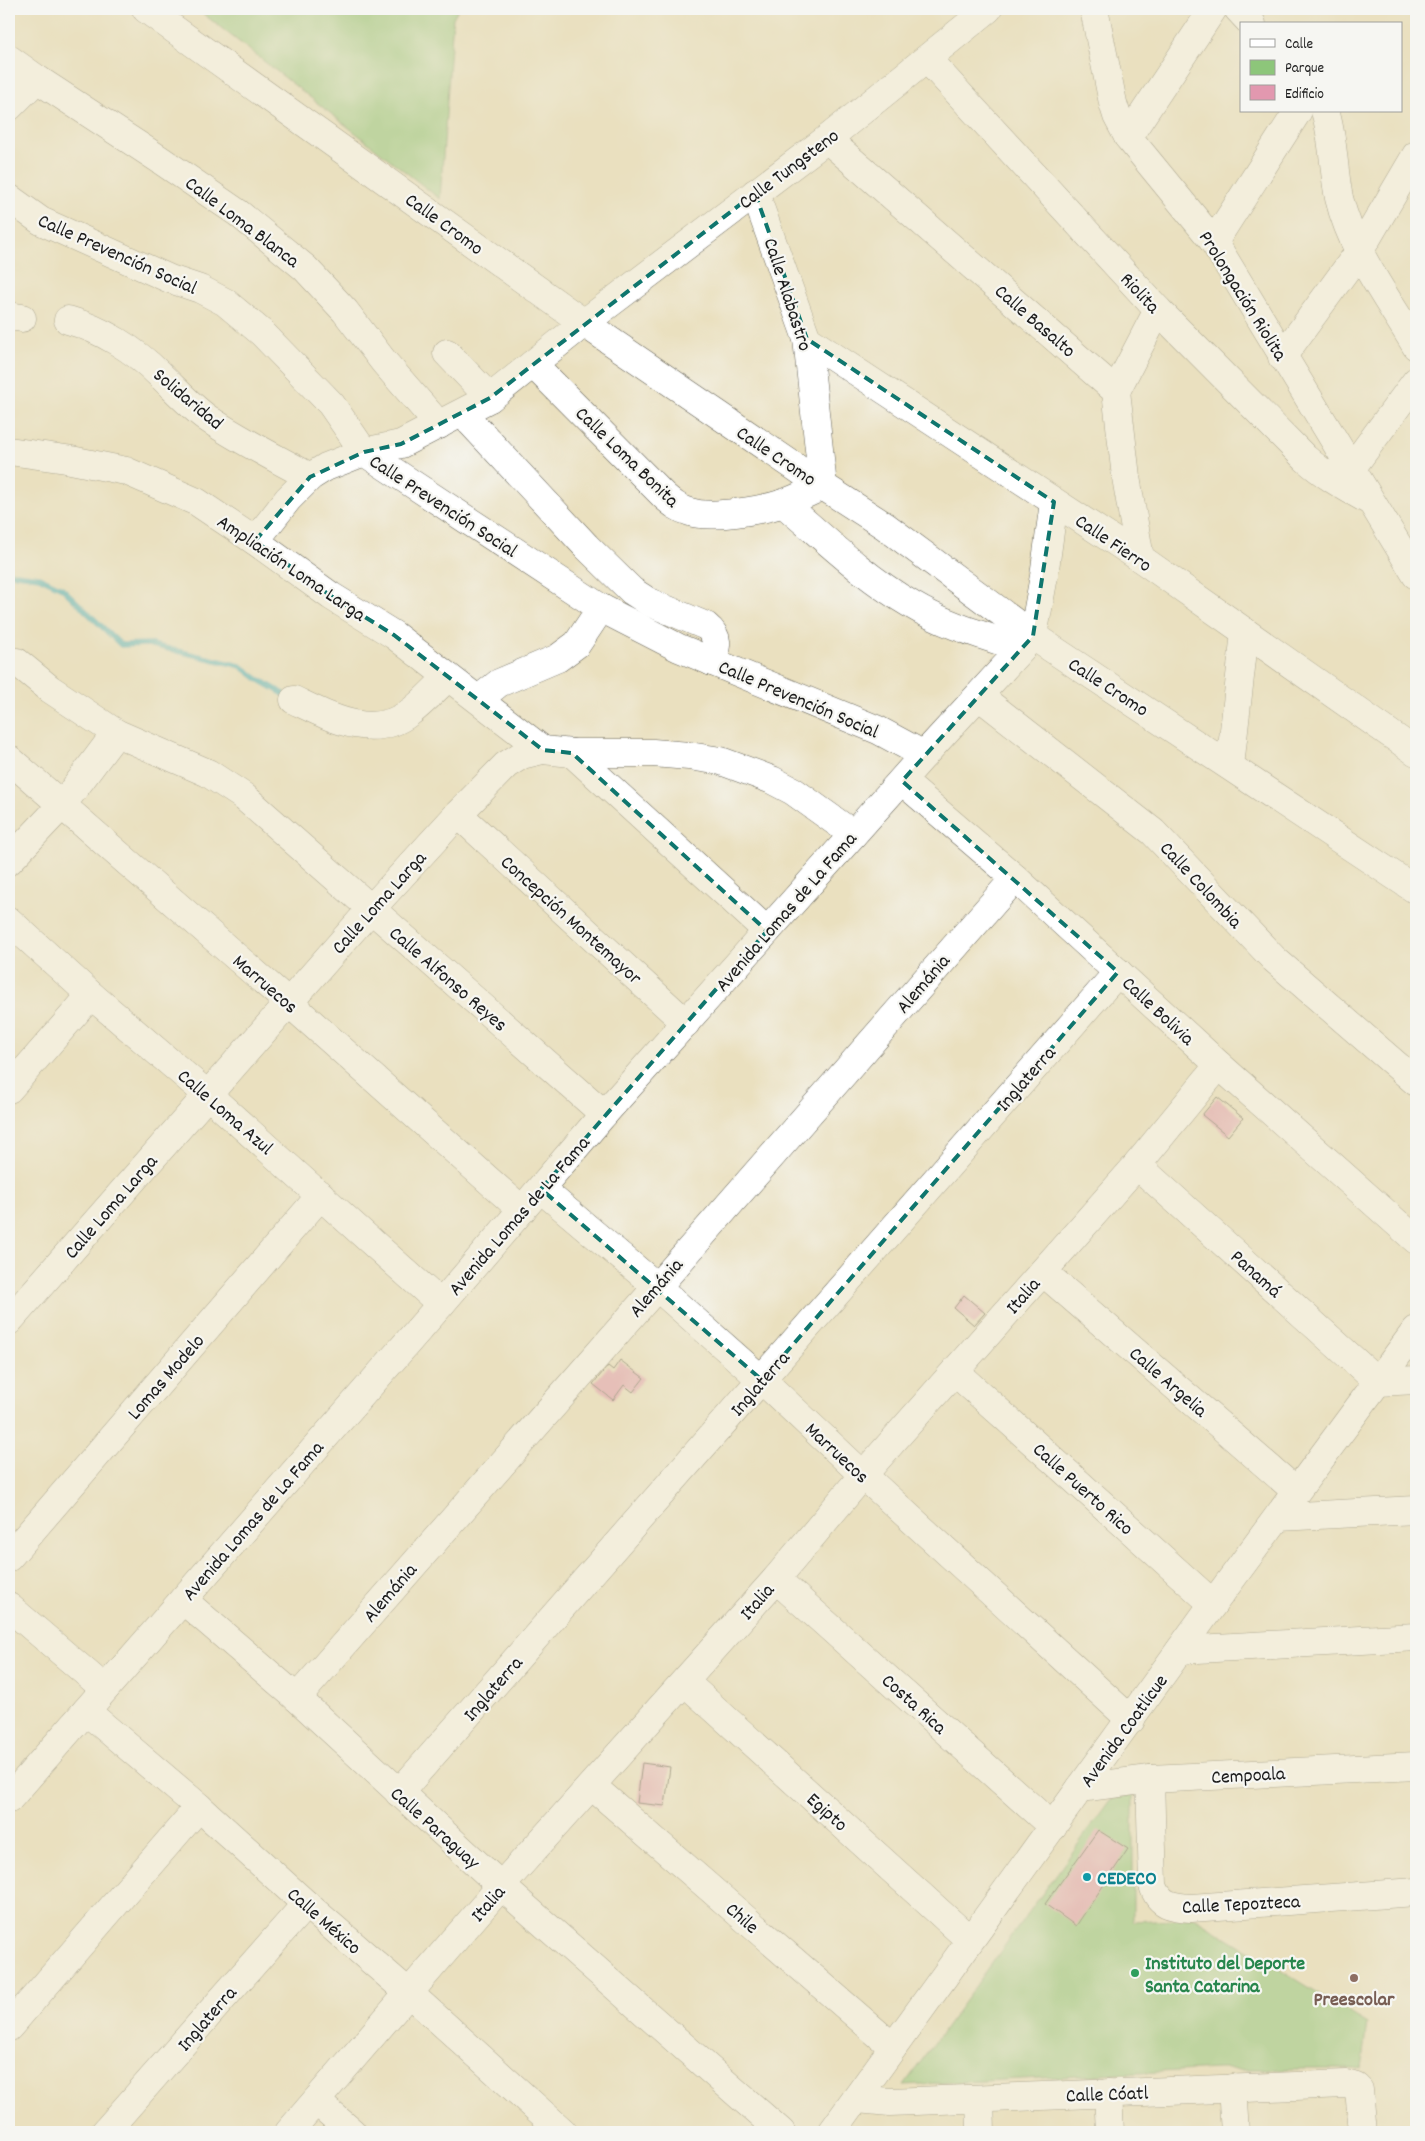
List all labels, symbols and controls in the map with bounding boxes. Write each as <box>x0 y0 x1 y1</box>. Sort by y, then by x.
legend <box>1240 22 1402 112</box>
text: Calle <box>1285 34 1314 56</box>
text: Parque <box>1285 58 1325 80</box>
text: Edificio <box>1285 84 1324 106</box>
street label: Calle Tungsteno <box>734 123 846 218</box>
street label: Calle Loma Blanca <box>178 171 305 276</box>
street label: Calle Cromo <box>398 187 488 264</box>
street label: Calle Prevención Social <box>33 208 201 304</box>
street label: Prolongación Riolita <box>1190 226 1293 367</box>
street label: Calle Alabastro <box>755 235 818 355</box>
street label: Riolita <box>1112 267 1166 321</box>
street label: Calle Basalto <box>987 279 1081 366</box>
street label: Solidaridad <box>146 363 228 438</box>
street label: Calle Loma Bonita <box>568 401 685 516</box>
street label: Calle Cromo <box>730 420 821 495</box>
street label: Calle Prevención Social <box>363 449 522 566</box>
street label: Calle Fierro <box>1068 508 1156 581</box>
street label: Ampliación Loma Larga <box>210 509 371 630</box>
street label: Calle Cromo <box>1062 652 1153 725</box>
street label: Calle Prevención Social <box>713 654 883 747</box>
street label: Avenida Lomas de La Fama <box>710 826 865 999</box>
street label: Calle Colombia <box>1152 836 1248 936</box>
street label: Calle Loma Larga <box>326 846 435 962</box>
street label: Concepción Montemayor <box>493 850 647 993</box>
street label: Calle Alfonso Reyes <box>382 921 512 1040</box>
street label: Marruecos <box>225 949 303 1022</box>
street label: Alemánia <box>891 949 958 1021</box>
street label: Calle Bolivia <box>1114 971 1200 1054</box>
street label: Inglaterra <box>991 1041 1064 1119</box>
street label: Calle Loma Azul <box>170 1064 278 1163</box>
street label: Avenida Lomas de La Fama <box>443 1130 598 1303</box>
street label: Calle Loma Larga <box>59 1149 166 1266</box>
street label: Panamá <box>1223 1244 1287 1306</box>
street label: Alemánia <box>624 1253 691 1325</box>
street label: Italia <box>1000 1272 1049 1322</box>
street label: Lomas Modelo <box>122 1329 213 1427</box>
street label: Calle Argelia <box>1122 1341 1213 1426</box>
street label: Inglaterra <box>725 1346 798 1424</box>
street label: Marruecos <box>798 1417 874 1491</box>
street label: Avenida Lomas de La Fama <box>177 1435 332 1608</box>
street label: Calle Puerto Rico <box>1025 1437 1139 1543</box>
street label: Alemánia <box>358 1558 425 1630</box>
street label: Italia <box>734 1578 783 1628</box>
street label: Inglaterra <box>458 1651 531 1729</box>
street label: Costa Rica <box>874 1668 952 1743</box>
street label: Avenida Coatlicue <box>1075 1669 1176 1794</box>
street label: Cempoala <box>1210 1761 1286 1793</box>
street label: Calle Paraguay <box>383 1781 486 1878</box>
street label: Egipto <box>799 1787 853 1839</box>
place label: CEDECO <box>1097 1866 1157 1894</box>
marker: CEDECO <box>1081 1871 1093 1883</box>
street label: Italia <box>465 1880 514 1930</box>
street label: Calle México <box>280 1882 366 1963</box>
street label: Calle Tepozteca <box>1181 1889 1302 1923</box>
street label: Chile <box>718 1897 764 1942</box>
place label: Instituto del Deporte Santa Catarina <box>1145 1951 1305 2002</box>
marker: Instituto del Deporte Santa Catarina <box>1129 1967 1141 1979</box>
marker: Preescolar <box>1348 1972 1360 1984</box>
street label: Inglaterra <box>172 1981 245 2059</box>
place label: Preescolar <box>1313 1987 1395 2015</box>
street label: Calle Cóatl <box>1065 2081 1149 2111</box>

